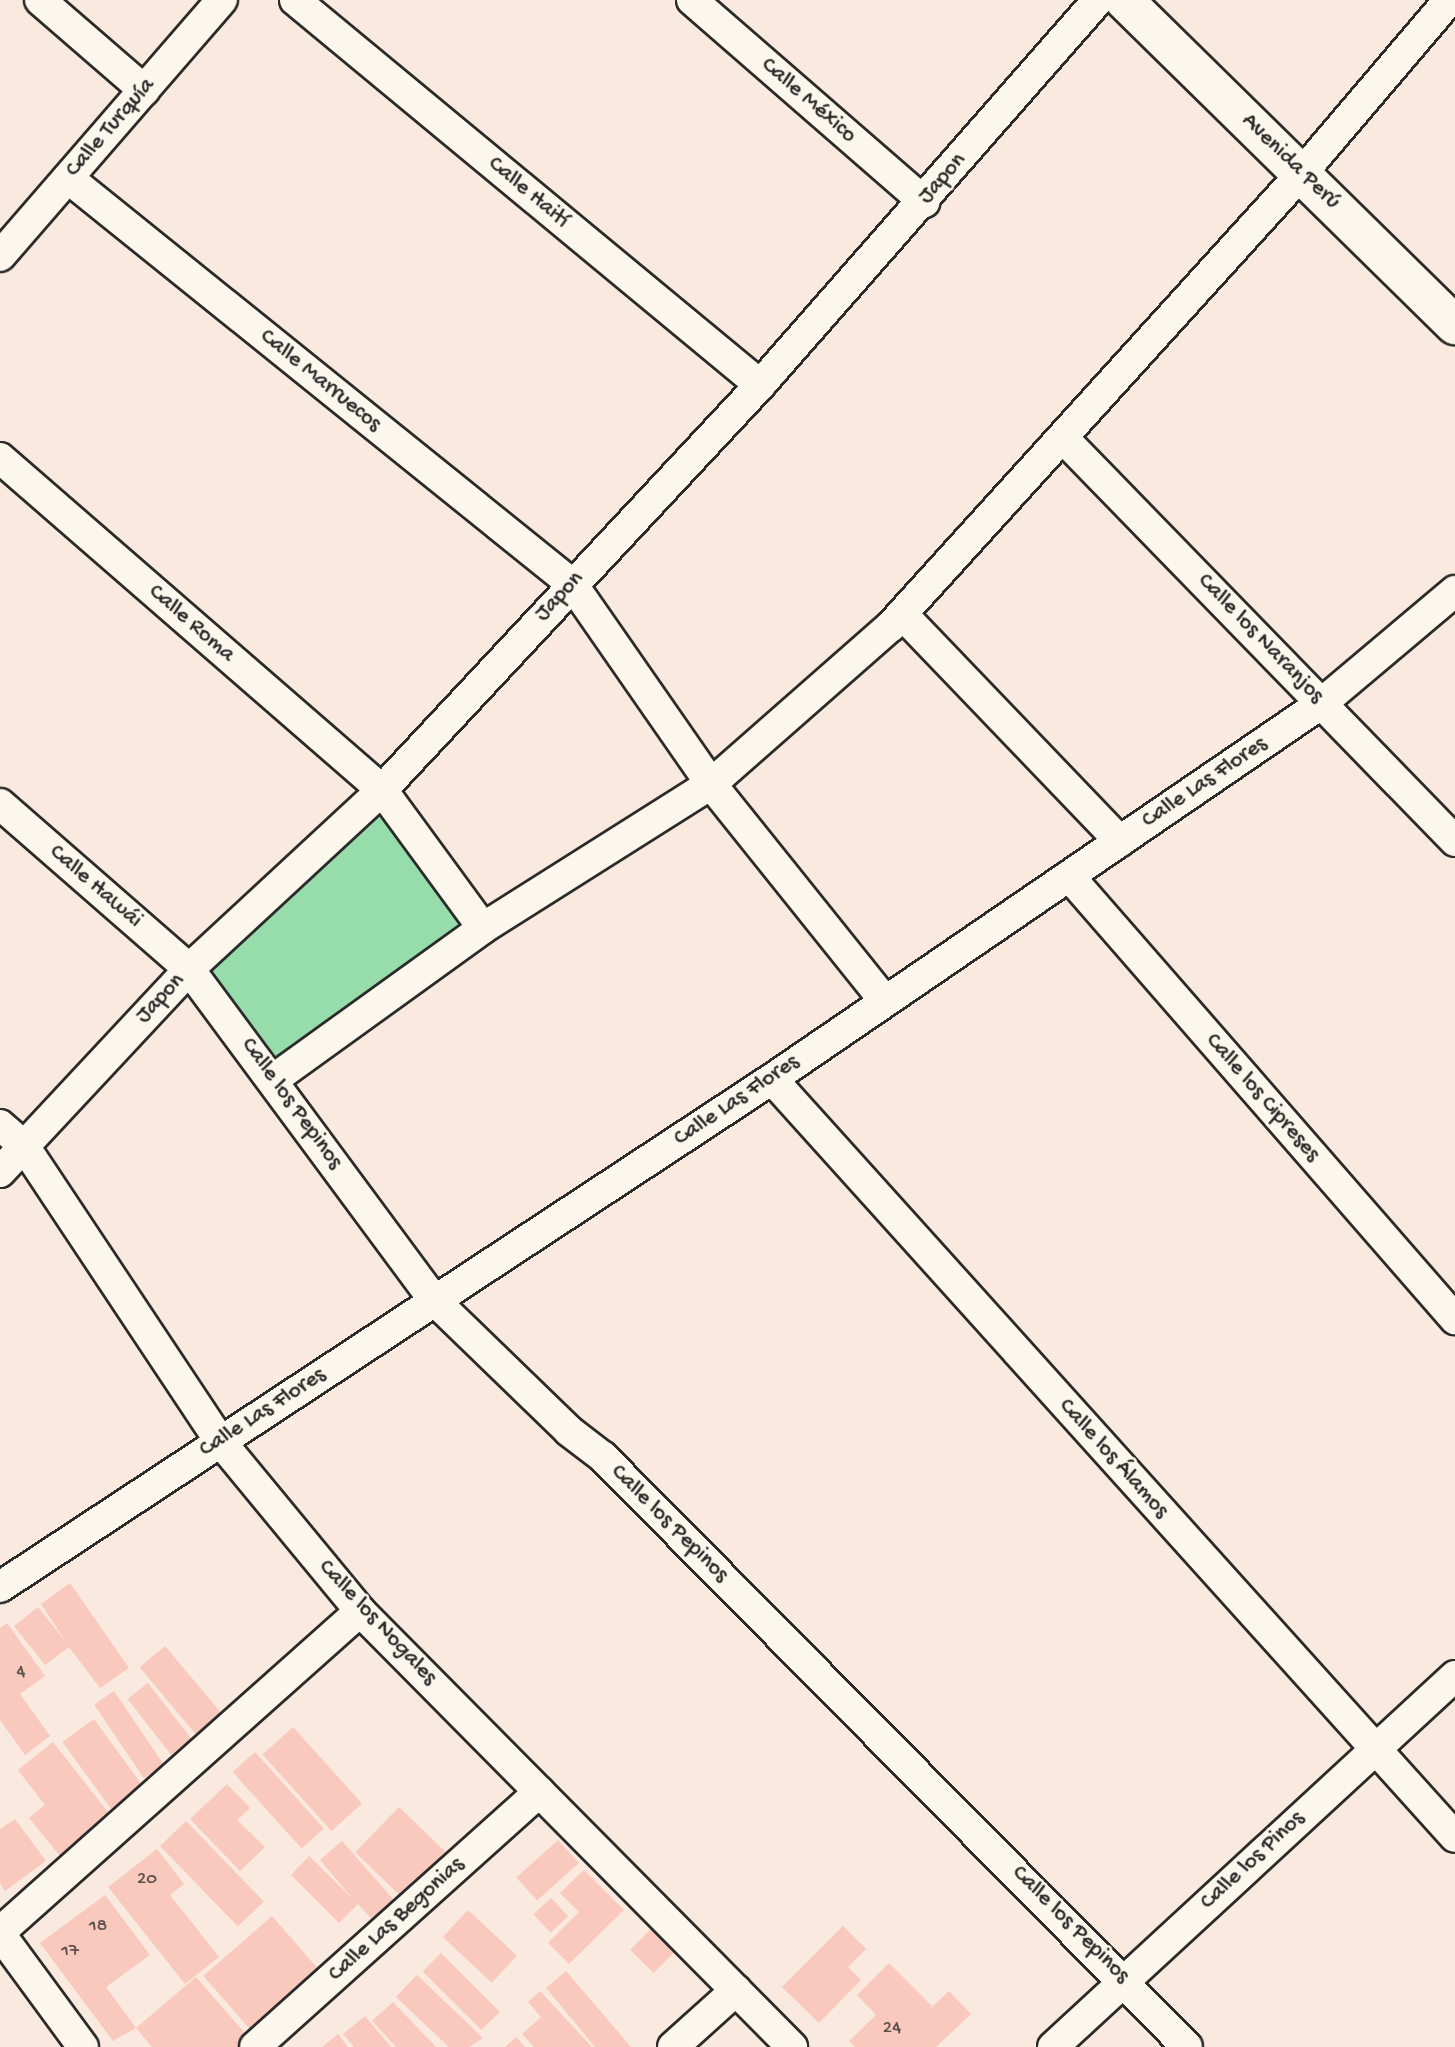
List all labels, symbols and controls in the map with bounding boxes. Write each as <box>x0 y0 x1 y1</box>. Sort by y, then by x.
street label: Calle México <box>755 52 861 150</box>
street label: Calle Turquía <box>60 73 162 183</box>
street label: Avenida Perú <box>1235 108 1345 216</box>
street label: Japon <box>913 148 973 210</box>
street label: Calle Haití <box>482 151 574 235</box>
street label: Calle Marruecos <box>254 324 386 438</box>
street label: Japon <box>530 566 590 628</box>
street label: Calle los Naranjos <box>1191 568 1329 710</box>
street label: Calle Roma <box>142 579 240 669</box>
street label: Calle Las Flores <box>1137 731 1273 835</box>
street label: Calle Hawái <box>43 839 147 935</box>
street label: Japon <box>131 968 191 1030</box>
street label: Calle los Cipreses <box>1199 1028 1325 1168</box>
street label: Calle los Pepinos <box>234 1033 348 1175</box>
street label: Calle Las Flores <box>669 1049 805 1153</box>
street label: Calle Las Flores <box>195 1362 331 1464</box>
street label: Calle los Álamos <box>1052 1393 1174 1525</box>
street label: Calle los Pepinos <box>604 1459 734 1589</box>
street label: Calle los Nogales <box>312 1554 442 1692</box>
house number: 4 <box>17 1662 25 1684</box>
street label: Calle los Pinos <box>1195 1806 1311 1916</box>
street label: Calle Las Begonias <box>323 1852 471 1988</box>
street label: Calle los Pepinos <box>1005 1860 1135 1990</box>
house number: 20 <box>137 1869 157 1891</box>
house number: 18 <box>89 1916 107 1938</box>
house number: 17 <box>61 1941 79 1963</box>
house number: 24 <box>883 2018 901 2040</box>

